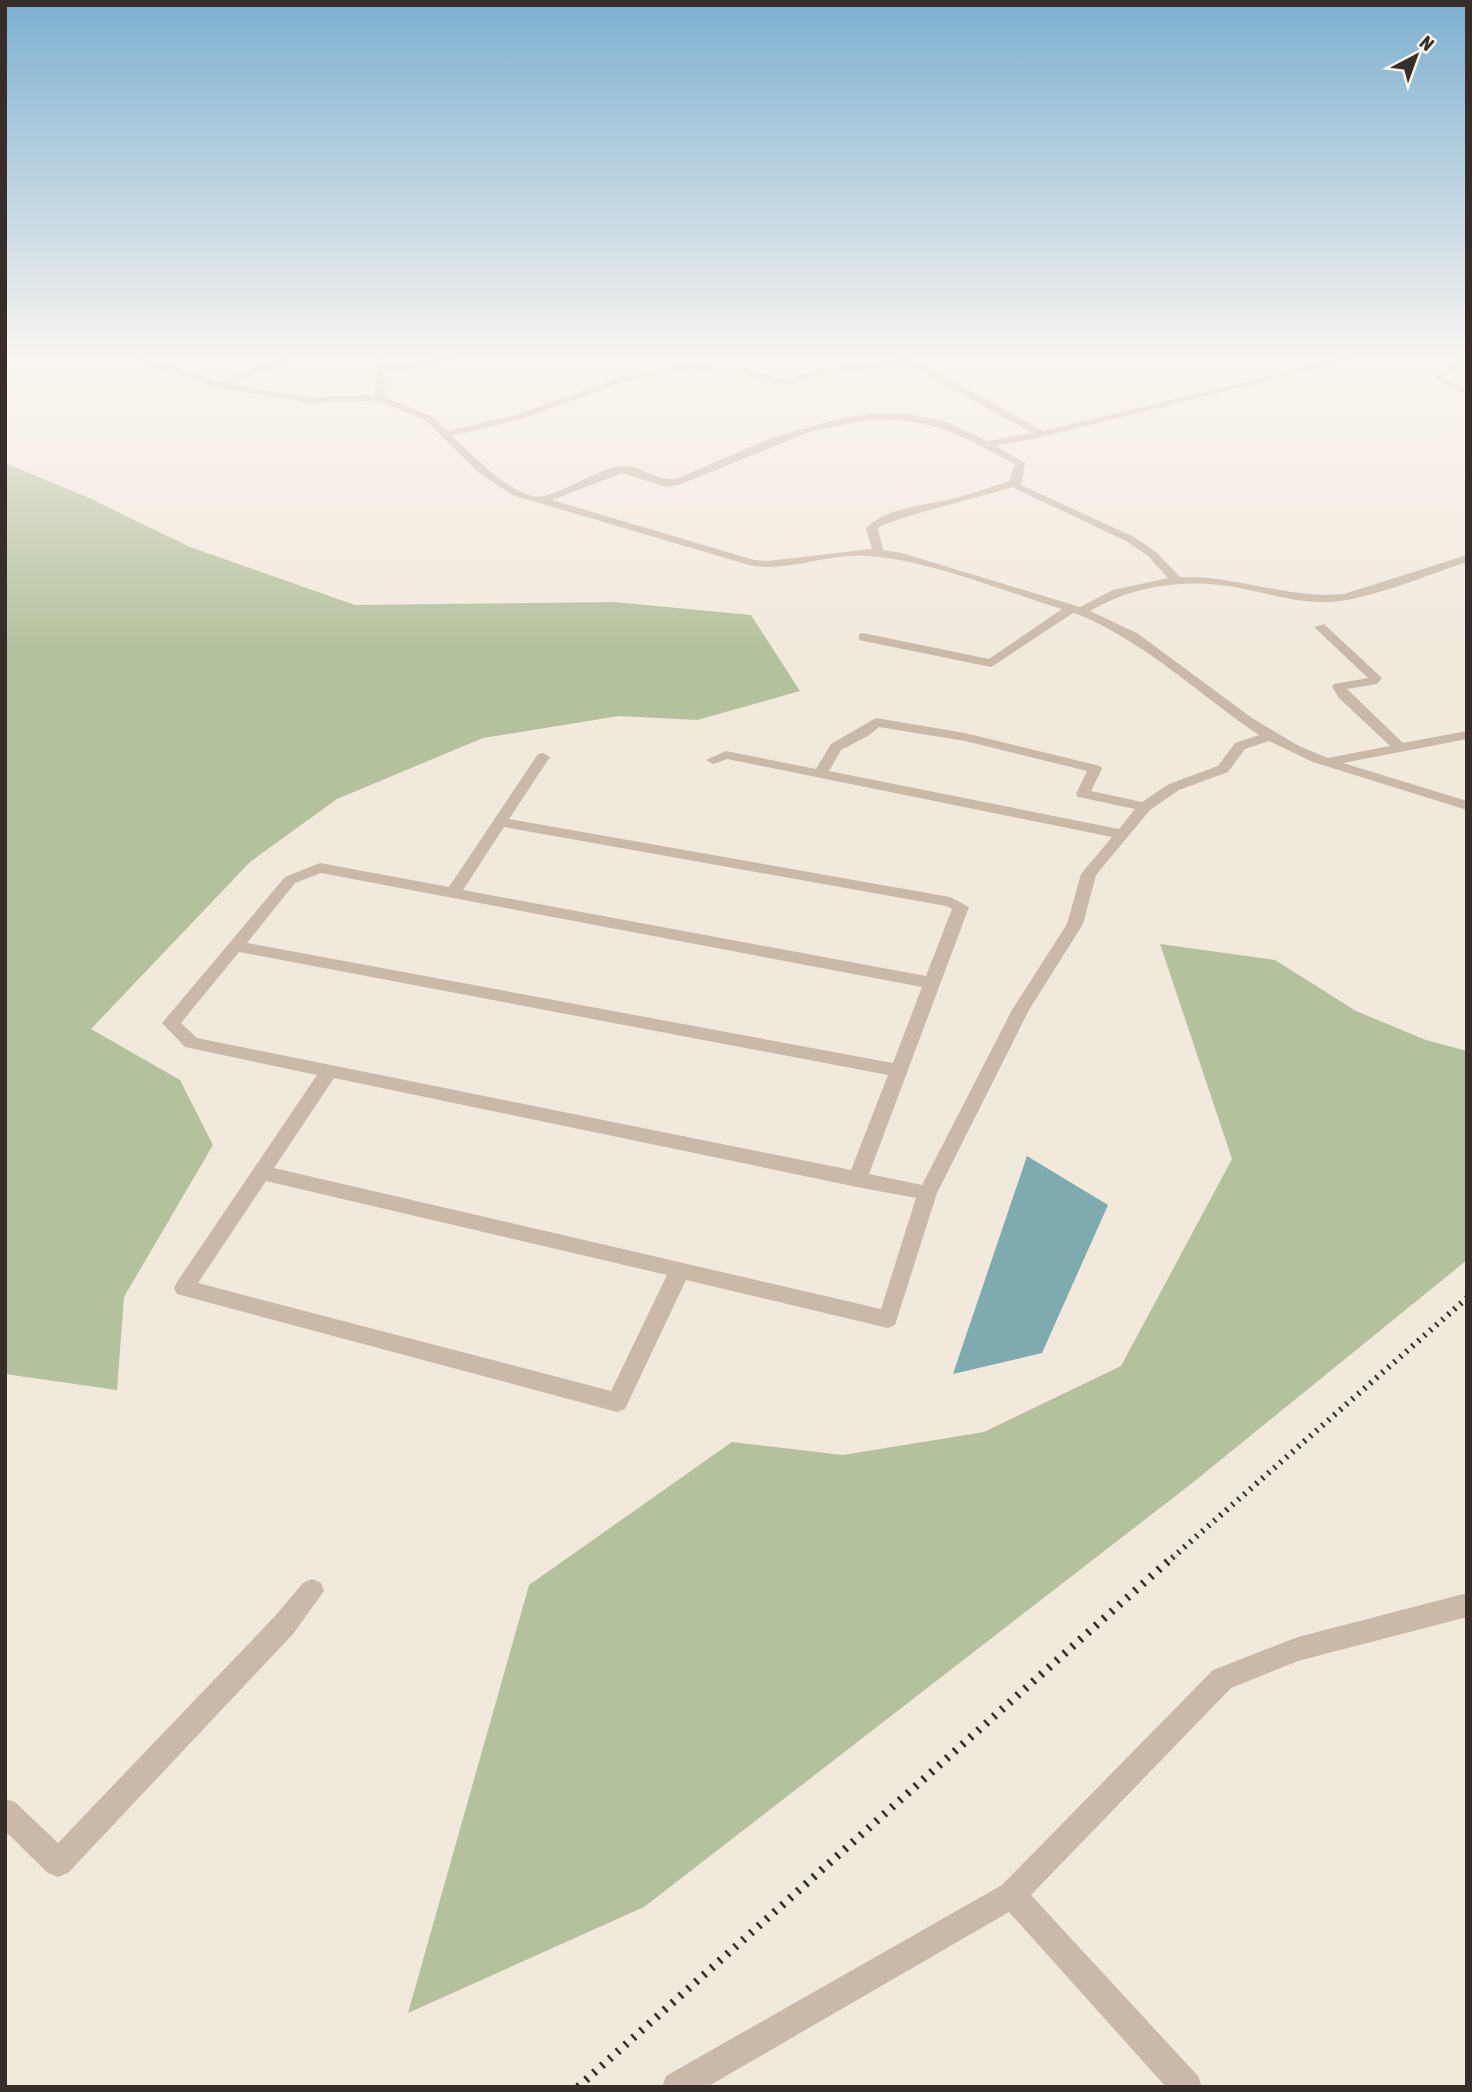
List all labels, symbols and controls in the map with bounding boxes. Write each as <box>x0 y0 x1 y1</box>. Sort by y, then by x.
north arrow <box>1381 21 1451 91</box>
text: N <box>1416 31 1439 55</box>

